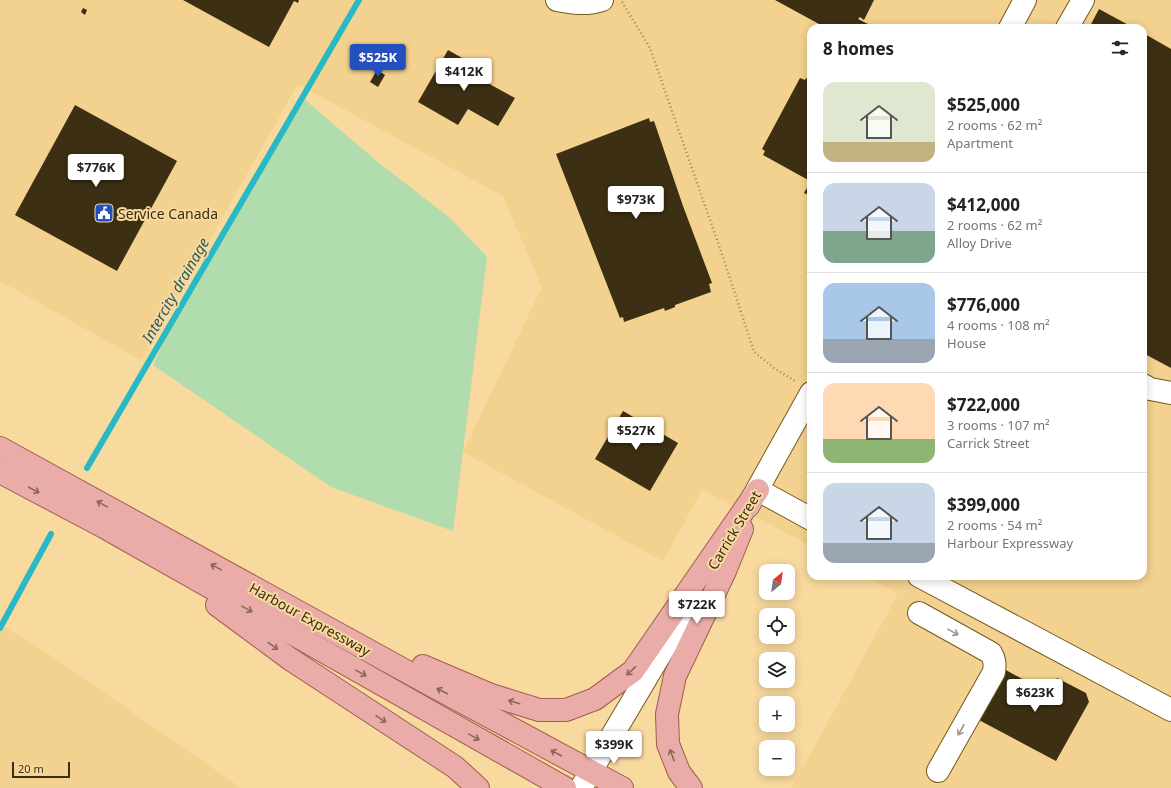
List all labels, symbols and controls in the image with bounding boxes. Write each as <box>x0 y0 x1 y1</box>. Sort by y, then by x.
text: 8 homes <box>823 37 894 60</box>
icon: filters <box>1109 37 1131 59</box>
pin: $525K <box>350 44 406 78</box>
text: $525K <box>359 48 397 66</box>
pin: $412K <box>436 58 492 92</box>
text: $412K <box>445 62 483 80</box>
text: $525,000 <box>947 93 1020 116</box>
icon: home <box>855 98 903 146</box>
text: 2 rooms · 62 m² <box>947 116 1042 134</box>
text: Apartment <box>947 134 1013 152</box>
pin: $776K <box>68 154 124 188</box>
text: $776K <box>77 158 115 176</box>
pin: $973K <box>608 186 664 220</box>
text: $973K <box>617 190 655 208</box>
text: $412,000 <box>947 193 1020 216</box>
icon: home <box>855 199 903 247</box>
public building icon: Service Canada <box>93 202 115 224</box>
place label: Service Canada <box>118 204 218 223</box>
text: 2 rooms · 62 m² <box>947 216 1042 234</box>
water label: Intercity drainage <box>136 233 214 347</box>
text: Alloy Drive <box>947 234 1012 252</box>
text: $776,000 <box>947 293 1020 316</box>
icon: home <box>855 299 903 347</box>
text: 4 rooms · 108 m² <box>947 316 1050 334</box>
text: House <box>947 334 986 352</box>
text: $722,000 <box>947 393 1020 416</box>
icon: home <box>855 399 903 447</box>
text: 3 rooms · 107 m² <box>947 416 1050 434</box>
pin: $527K <box>608 417 664 451</box>
text: $527K <box>617 421 655 439</box>
text: Carrick Street <box>947 434 1029 452</box>
one-way arrow <box>28 487 40 494</box>
street label: Carrick Street <box>703 487 765 573</box>
text: $399,000 <box>947 493 1020 516</box>
icon: home <box>855 499 903 547</box>
one-way arrow <box>96 500 108 508</box>
text: 2 rooms · 54 m² <box>947 516 1042 534</box>
text: Harbour Expressway <box>947 534 1073 552</box>
one-way arrow <box>210 563 222 570</box>
north arrow <box>759 564 795 600</box>
map controls <box>759 564 795 776</box>
street label: Harbour Expressway <box>246 578 375 661</box>
pin: $722K <box>669 591 725 625</box>
text: $722K <box>678 595 716 613</box>
one-way arrow <box>241 605 253 613</box>
button: locate <box>759 608 795 644</box>
one-way arrow <box>947 629 959 637</box>
one-way arrow <box>268 642 279 650</box>
button: layers <box>759 652 795 688</box>
one-way arrow <box>626 666 636 676</box>
one-way arrow <box>355 669 367 677</box>
pin: $623K <box>1007 679 1063 713</box>
text: $623K <box>1016 683 1054 701</box>
one-way arrow <box>436 687 448 694</box>
button: + <box>759 696 795 732</box>
one-way arrow <box>508 698 521 705</box>
one-way arrow <box>375 715 386 723</box>
one-way arrow <box>957 724 964 736</box>
pin: $399K <box>586 731 642 765</box>
one-way arrow <box>468 733 480 741</box>
text: $399K <box>595 735 633 753</box>
button: − <box>759 740 795 776</box>
one-way arrow <box>550 748 562 756</box>
one-way arrow <box>668 749 676 761</box>
scale bar <box>12 760 70 779</box>
text: 20 m <box>18 761 44 776</box>

